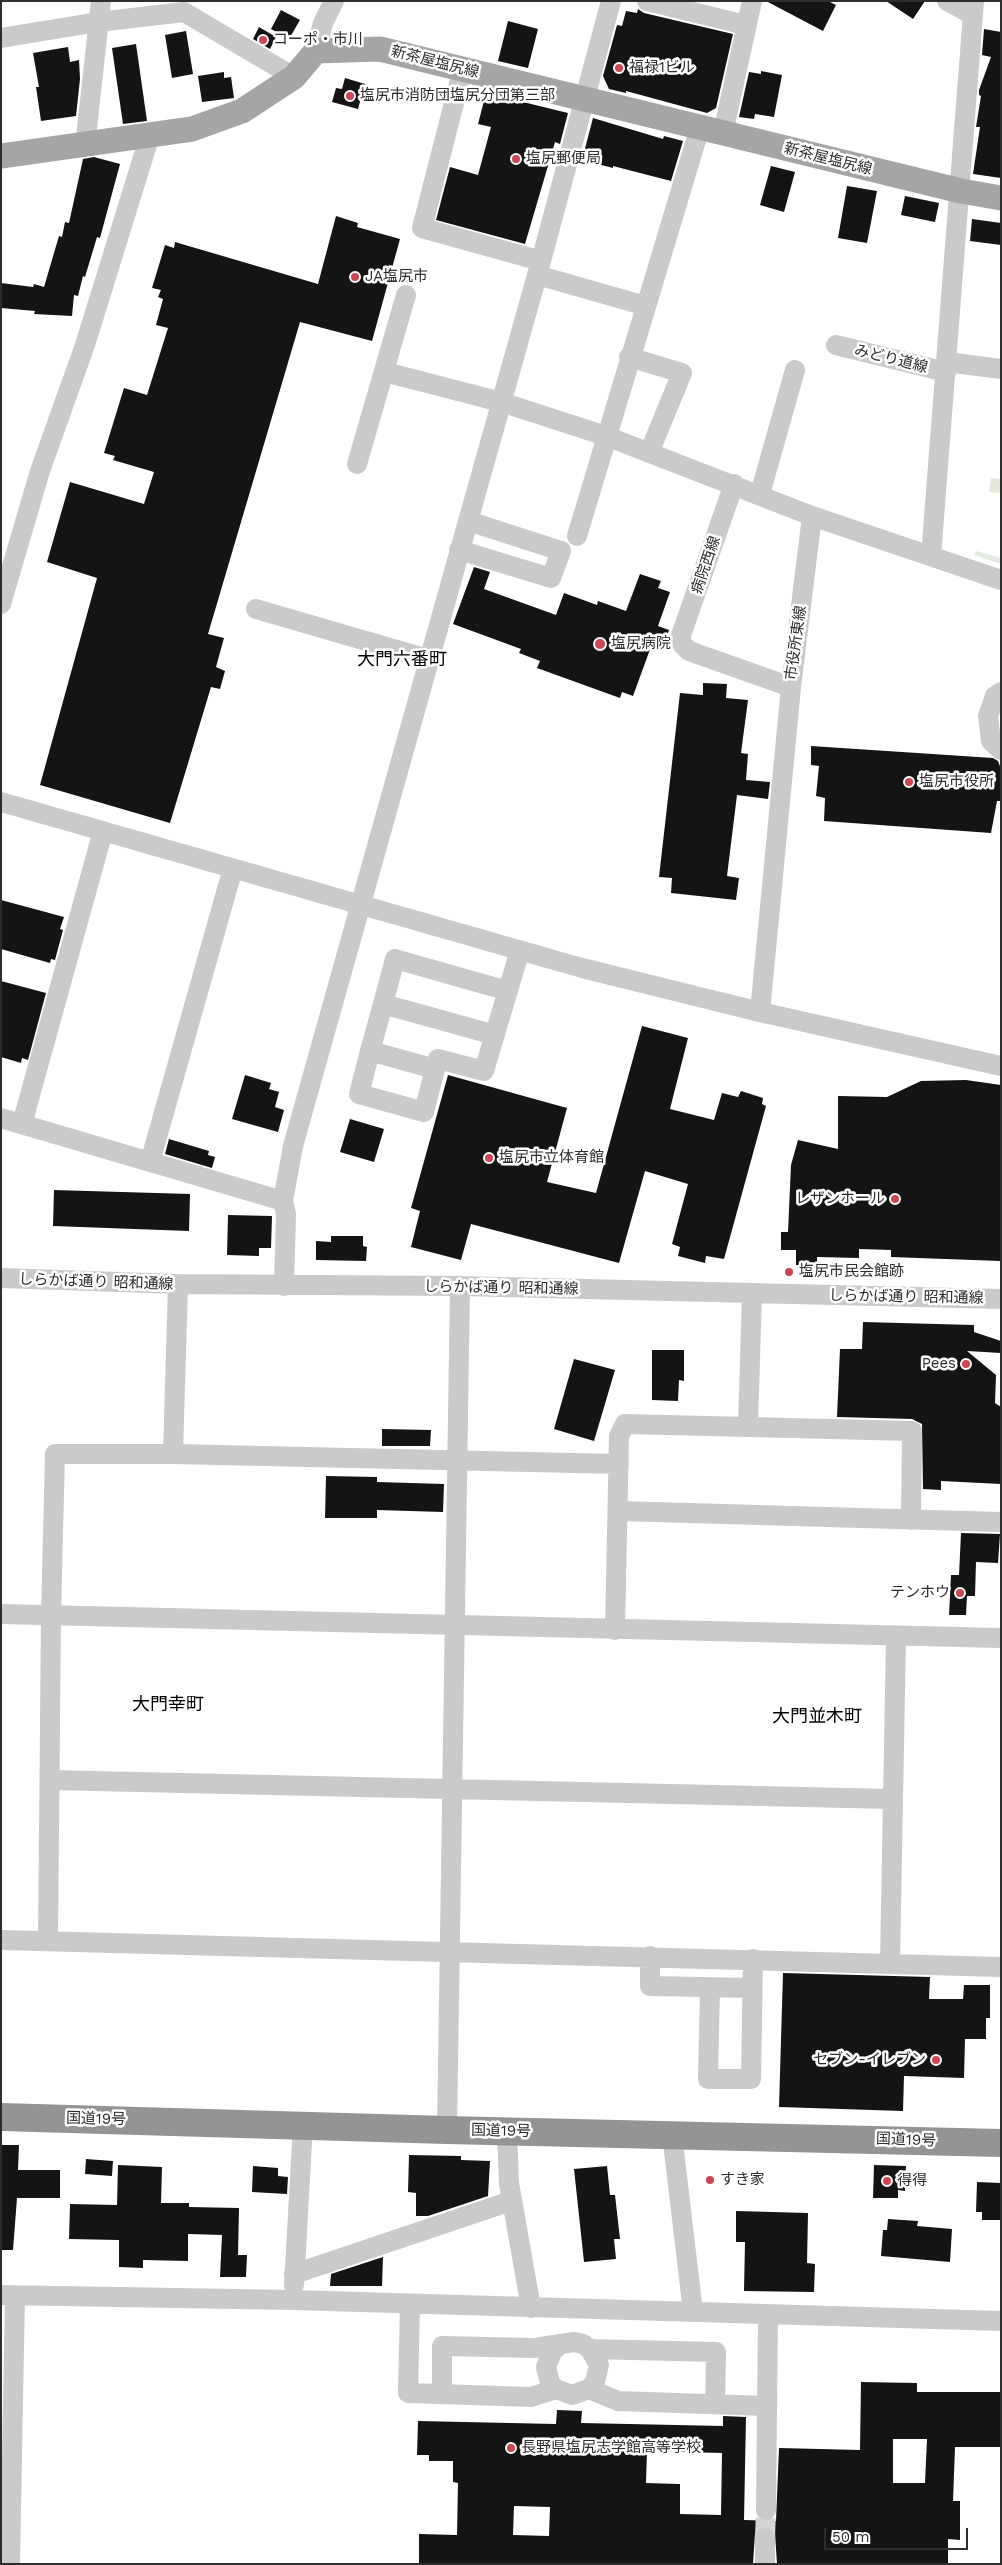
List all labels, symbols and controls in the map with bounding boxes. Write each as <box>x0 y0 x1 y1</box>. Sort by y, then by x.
place label: コーポ・市川 <box>273 31 363 49</box>
marker: コーポ・市川 <box>257 34 269 46</box>
street label: 新茶屋塩尻線 <box>389 42 481 82</box>
place label: 福禄1ビル <box>629 59 695 77</box>
marker: 福禄1ビル <box>613 62 625 74</box>
place label: 塩尻市消防団塩尻分団第三部 <box>360 87 555 105</box>
marker: 塩尻市消防団塩尻分団第三部 <box>344 90 356 102</box>
street label: 新茶屋塩尻線 <box>782 139 874 179</box>
place label: 塩尻郵便局 <box>526 150 601 168</box>
marker: 塩尻郵便局 <box>510 153 522 165</box>
place label: JA塩尻市 <box>365 268 428 286</box>
marker: JA塩尻市 <box>349 271 361 283</box>
street label: みどり道線 <box>852 341 930 377</box>
street label: 病院西線 <box>688 534 724 596</box>
street label: 市役所東線 <box>782 605 810 681</box>
place label: 塩尻病院 <box>611 635 671 653</box>
marker: 塩尻病院 <box>593 637 607 651</box>
district label: 大門六番町 <box>357 649 447 671</box>
place label: 塩尻市役所 <box>919 773 994 791</box>
marker: 塩尻市役所 <box>903 776 915 788</box>
place label: 塩尻市立体育館 <box>499 1149 604 1167</box>
marker: 塩尻市立体育館 <box>483 1152 495 1164</box>
place label: レザンホール <box>795 1190 885 1208</box>
marker: レザンホール <box>889 1193 901 1205</box>
place label: 塩尻市民会館跡 <box>799 1263 904 1281</box>
marker: 塩尻市民会館跡 <box>783 1266 795 1278</box>
street label: しらかば通り 昭和通線 <box>18 1270 174 1294</box>
street label: しらかば通り 昭和通線 <box>423 1278 579 1298</box>
street label: しらかば通り 昭和通線 <box>828 1287 984 1307</box>
place label: Pees <box>922 1355 956 1373</box>
marker: Pees <box>960 1358 972 1370</box>
place label: テンホウ <box>890 1584 950 1602</box>
marker: テンホウ <box>954 1587 966 1599</box>
district label: 大門幸町 <box>132 1694 204 1716</box>
district label: 大門並木町 <box>772 1706 862 1728</box>
place label: セブン-イレブン <box>813 2051 926 2069</box>
marker: セブン-イレブン <box>930 2054 942 2066</box>
street label: 国道19号 <box>66 2109 126 2129</box>
street label: 国道19号 <box>471 2121 531 2141</box>
street label: 国道19号 <box>876 2130 936 2150</box>
place label: すき家 <box>720 2171 765 2189</box>
place label: 得得 <box>897 2172 927 2190</box>
marker: すき家 <box>704 2174 716 2186</box>
marker: 得得 <box>881 2175 893 2187</box>
place label: 長野県塩尻志学館高等学校 <box>521 2439 701 2457</box>
marker: 長野県塩尻志学館高等学校 <box>505 2442 517 2454</box>
scale bar <box>827 2518 971 2550</box>
text: 50 m <box>832 2528 869 2546</box>

